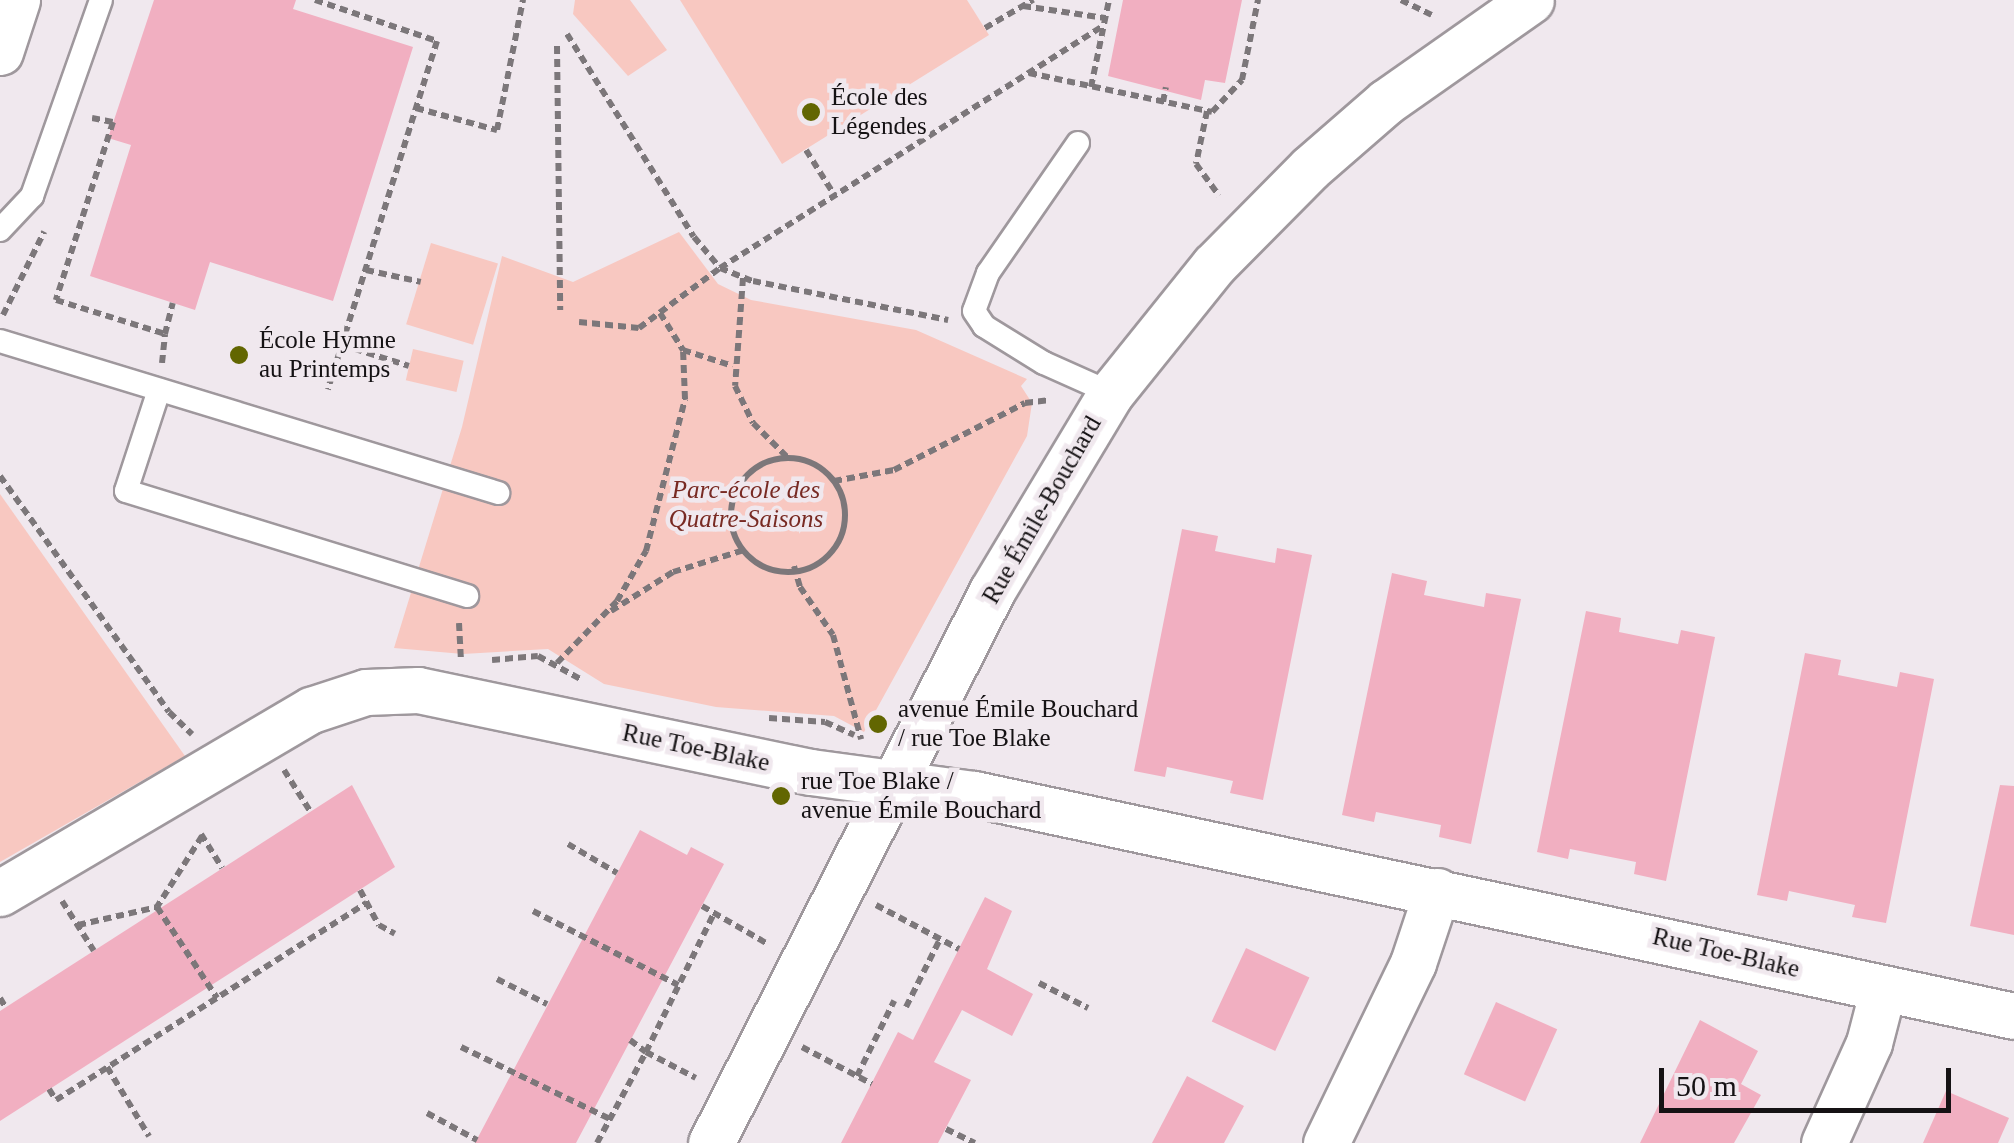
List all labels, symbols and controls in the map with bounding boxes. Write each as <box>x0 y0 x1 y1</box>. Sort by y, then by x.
place label: École des Légendes <box>831 83 927 142</box>
marker: École des Légendes <box>800 101 822 123</box>
place label: École Hymne au Printemps <box>259 326 396 385</box>
marker: École Hymne au Printemps <box>228 344 250 366</box>
street label: Rue Émile-Bouchard <box>976 411 1108 609</box>
park label: Parc-école des Quatre-Saisons <box>669 476 823 535</box>
place label: avenue Émile Bouchard / rue Toe Blake <box>898 695 1138 754</box>
marker: avenue Émile Bouchard / rue Toe Blake <box>867 713 889 735</box>
street label: Rue Toe-Blake <box>619 718 773 778</box>
place label: rue Toe Blake / avenue Émile Bouchard <box>801 767 1041 826</box>
marker: rue Toe Blake / avenue Émile Bouchard <box>770 785 792 807</box>
street label: Rue Toe-Blake <box>1649 921 1803 985</box>
scale bar <box>1664 1048 1956 1110</box>
text: 50 m <box>1676 1069 1737 1102</box>

